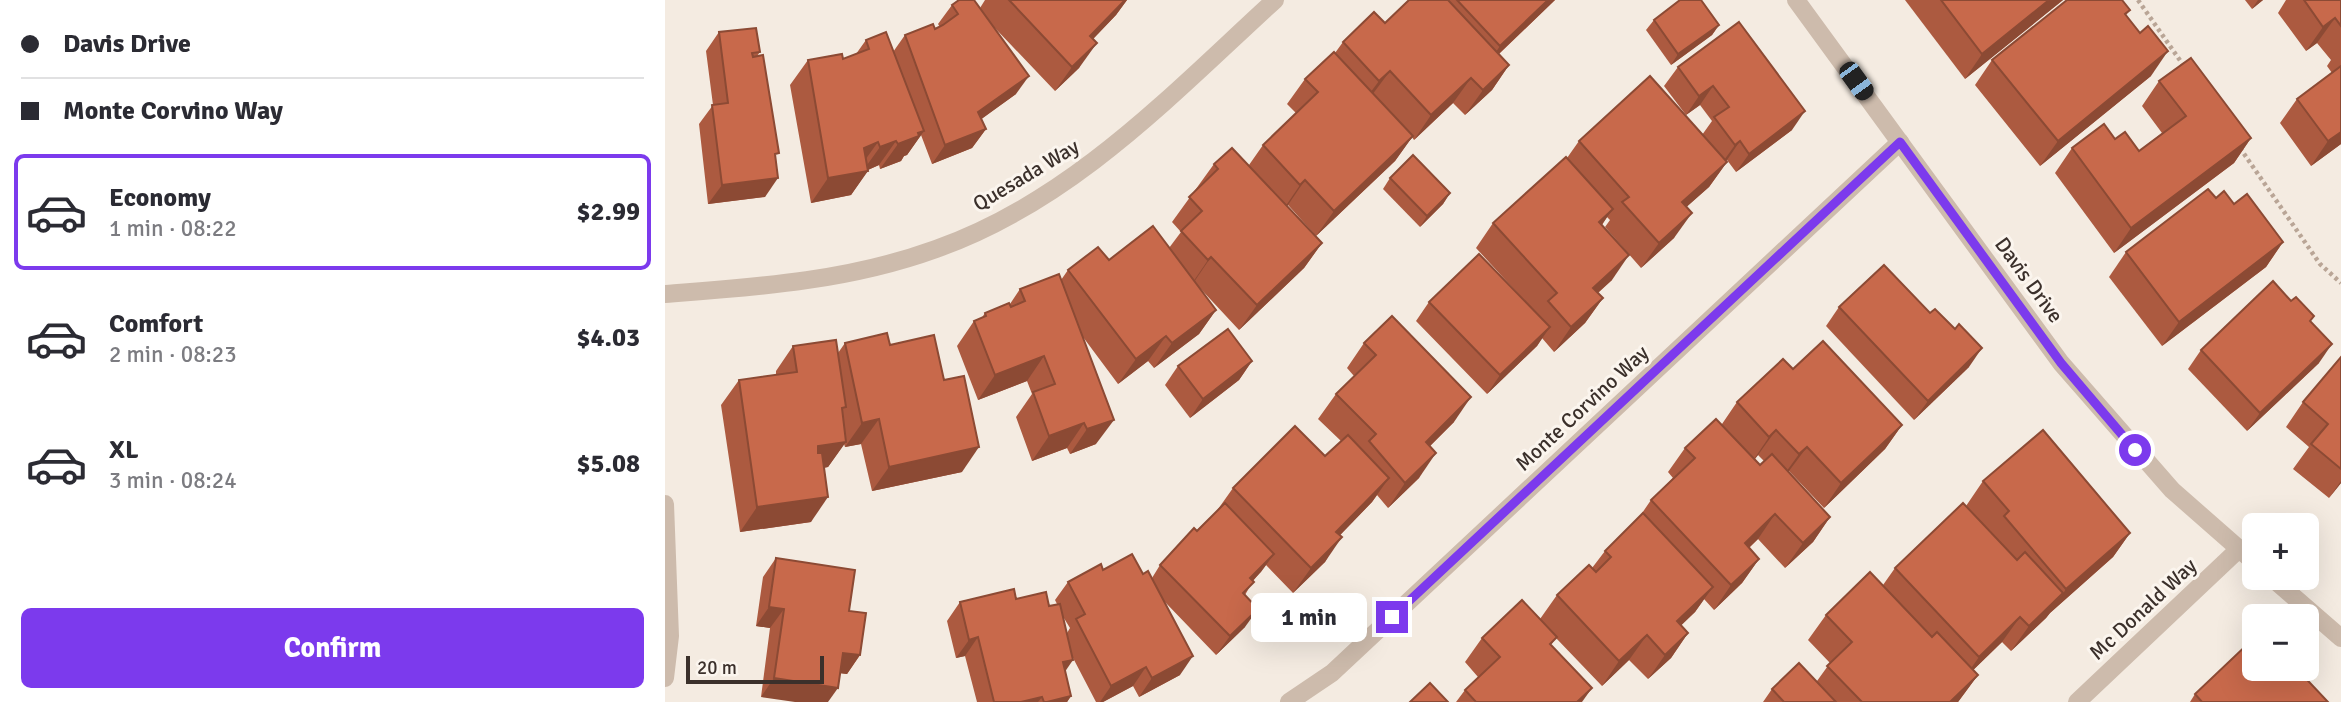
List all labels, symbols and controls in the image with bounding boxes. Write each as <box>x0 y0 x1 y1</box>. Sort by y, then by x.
text: Davis Drive <box>63 28 191 60</box>
car <box>1836 58 1877 104</box>
text: Monte Corvino Way <box>63 95 283 127</box>
street label: Quesada Way <box>968 133 1084 217</box>
icon: car <box>25 181 88 244</box>
text: Economy <box>109 182 211 214</box>
text: $2.99 <box>576 196 640 228</box>
text: 1 min · 08:22 <box>109 214 237 243</box>
street label: Davis Drive <box>1989 232 2069 328</box>
icon: car <box>25 307 88 370</box>
text: Comfort <box>109 308 203 340</box>
text: $4.03 <box>576 322 640 354</box>
street label: Monte Corvino Way <box>1510 339 1654 476</box>
text: 2 min · 08:23 <box>109 340 237 369</box>
icon: car <box>25 433 88 496</box>
text: XL <box>109 434 139 466</box>
route start <box>2119 434 2151 466</box>
text: $5.08 <box>576 448 640 480</box>
text: 3 min · 08:24 <box>109 466 237 495</box>
map controls <box>2242 513 2319 681</box>
button: + <box>2242 513 2319 590</box>
street label: Mc Donald Way <box>2084 553 2202 665</box>
callout: 1 min <box>1252 592 1367 642</box>
route end <box>1376 601 1408 633</box>
text: 1 min <box>1281 603 1337 632</box>
button: − <box>2242 604 2319 681</box>
button: Confirm <box>21 608 644 688</box>
scale bar <box>686 653 824 685</box>
text: 20 m <box>697 656 737 680</box>

